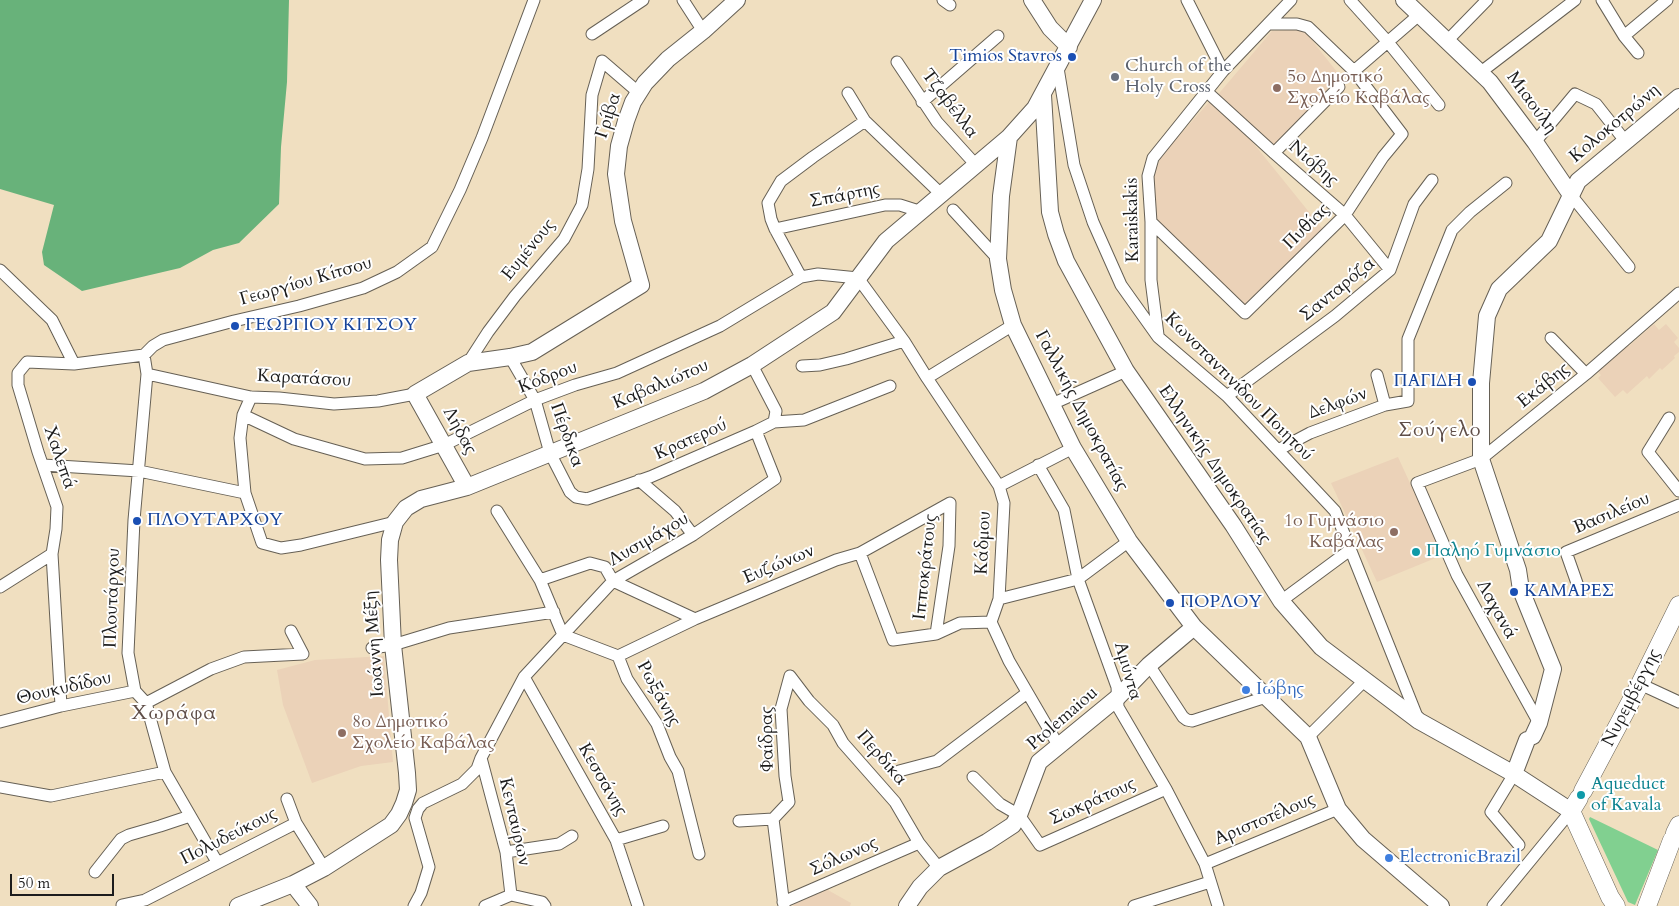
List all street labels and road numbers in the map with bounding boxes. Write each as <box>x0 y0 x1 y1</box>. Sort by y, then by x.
street label: Τζαβέλλα <box>916 65 982 143</box>
street label: Μιαούλη <box>1501 68 1561 138</box>
street label: Κολοκοτρώνη <box>1566 80 1664 168</box>
street label: Γρίβα <box>592 91 626 141</box>
street label: Νιόβης <box>1284 137 1342 191</box>
street label: Karaiskakis <box>1121 177 1145 263</box>
street label: Σπάρτης <box>808 179 882 213</box>
street label: Πυθίας <box>1279 199 1335 255</box>
street label: Ευμένους <box>498 215 560 285</box>
street label: Γεωργίου Κίτσου <box>237 253 375 311</box>
street label: Σανταρόζα <box>1296 253 1380 327</box>
street label: Κωνσταντινίδου Ποιητού <box>1159 308 1317 466</box>
street label: Γαλλικής Δημοκρατίας <box>1030 327 1132 495</box>
street label: Καβαλιώτου <box>610 355 712 415</box>
street label: Κόδρου <box>515 357 581 399</box>
street label: Εκάβης <box>1514 359 1574 413</box>
street label: Καρατάσου <box>256 366 352 392</box>
street label: Ελληνικής Δημοκρατίας <box>1153 381 1275 549</box>
street label: Δελφών <box>1306 383 1370 425</box>
street label: Πέρδικα <box>544 400 588 470</box>
street label: Λήδας <box>437 403 481 459</box>
street label: Κρατερού <box>651 414 731 466</box>
street label: Χαλεπά <box>38 423 80 493</box>
street label: Βασιλείου <box>1571 488 1653 540</box>
street label: Λυσιμάχου <box>605 508 693 572</box>
street label: Κάδμου <box>972 511 996 575</box>
street label: Ιπποκράτους <box>910 513 942 621</box>
street label: Ευζώνων <box>740 540 818 590</box>
street label: Πλουτάρχου <box>100 547 126 649</box>
street label: Λαχανά <box>1471 576 1521 644</box>
street label: Ιωάννη Μέξη <box>361 590 389 698</box>
street label: Αμύντα <box>1108 640 1146 702</box>
street label: Νυρεμβέργης <box>1598 646 1666 750</box>
street label: Ρωξάνης <box>631 657 685 731</box>
street label: Θουκυδίδου <box>14 668 114 710</box>
street label: Ptolemaiou <box>1023 682 1103 756</box>
street label: Φαίδρας <box>757 706 779 772</box>
street label: Περδίκα <box>851 726 911 790</box>
street label: Κεσσάνης <box>573 740 631 820</box>
street label: Σωκράτους <box>1047 773 1139 831</box>
street label: Κενταύρων <box>493 776 535 868</box>
street label: Αριστοτέλους <box>1211 789 1319 851</box>
street label: Πολυδεύκους <box>177 803 281 871</box>
street label: Σόλωνος <box>807 833 881 881</box>

